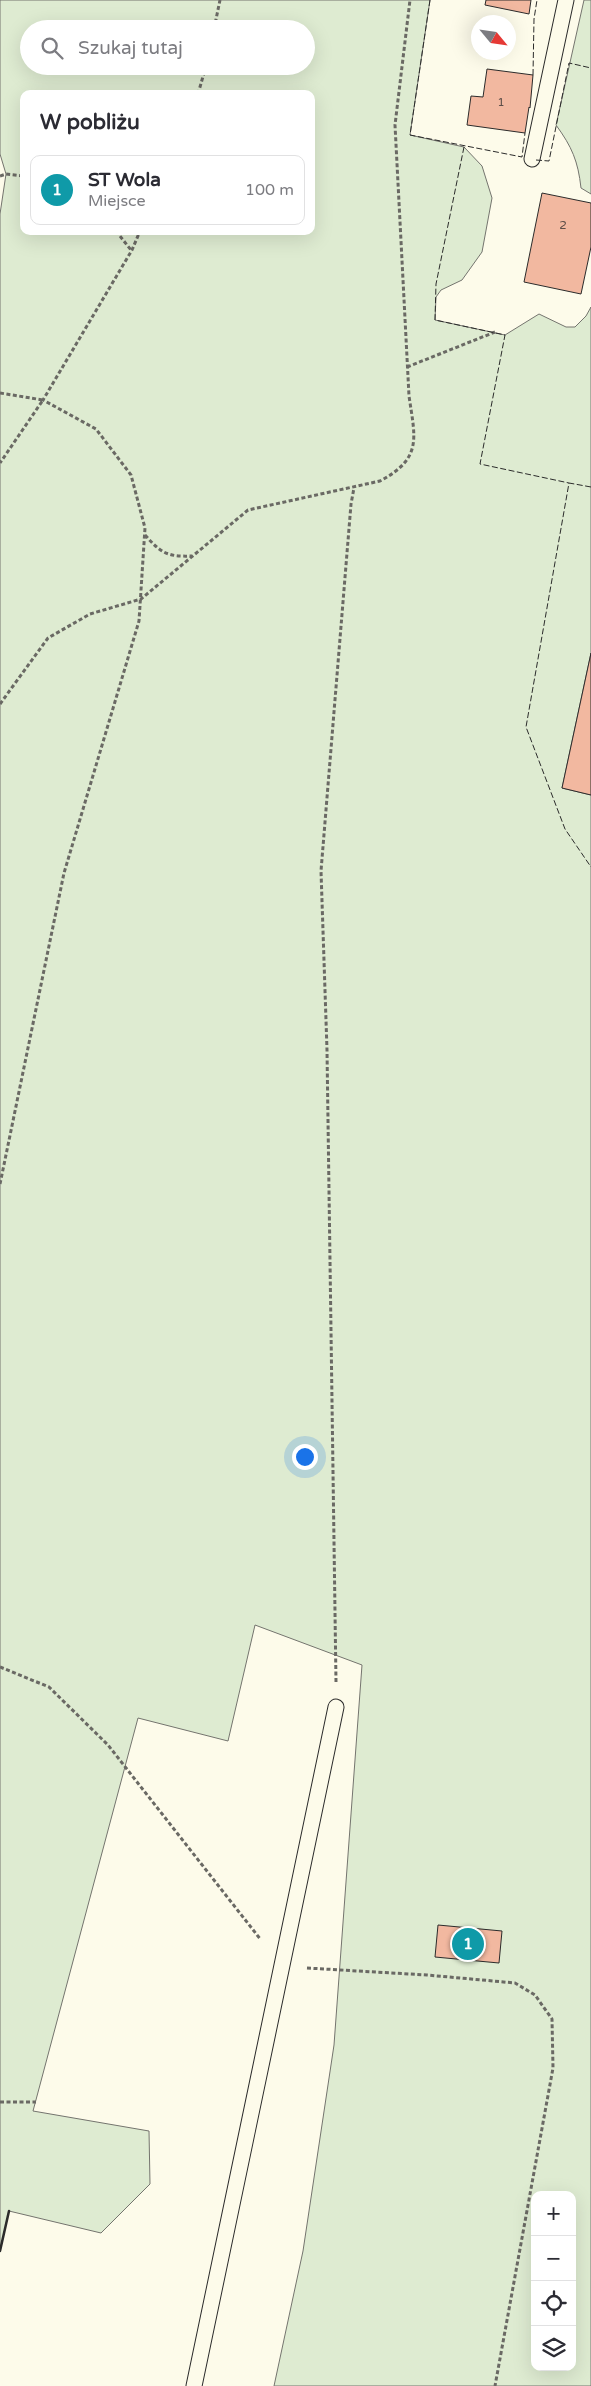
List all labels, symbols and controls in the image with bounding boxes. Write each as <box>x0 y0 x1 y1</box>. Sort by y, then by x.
north arrow <box>471 15 516 60</box>
search box <box>20 20 315 75</box>
icon: search <box>38 34 66 62</box>
text: Szukaj tutaj <box>78 37 183 59</box>
house number: 1 <box>497 95 505 109</box>
text: W pobliżu <box>40 110 140 135</box>
text: ST Wola <box>88 169 161 191</box>
text: 1 <box>52 180 62 200</box>
text: 100 m <box>245 180 294 200</box>
text: Miejsce <box>88 191 146 211</box>
house number: 2 <box>559 218 567 232</box>
your location <box>292 1444 318 1470</box>
pin: 1 <box>452 1925 484 1963</box>
map controls <box>531 2191 576 2371</box>
button: + <box>531 2191 576 2236</box>
button: − <box>531 2236 576 2281</box>
button: locate <box>531 2281 576 2326</box>
button: layers <box>531 2326 576 2371</box>

